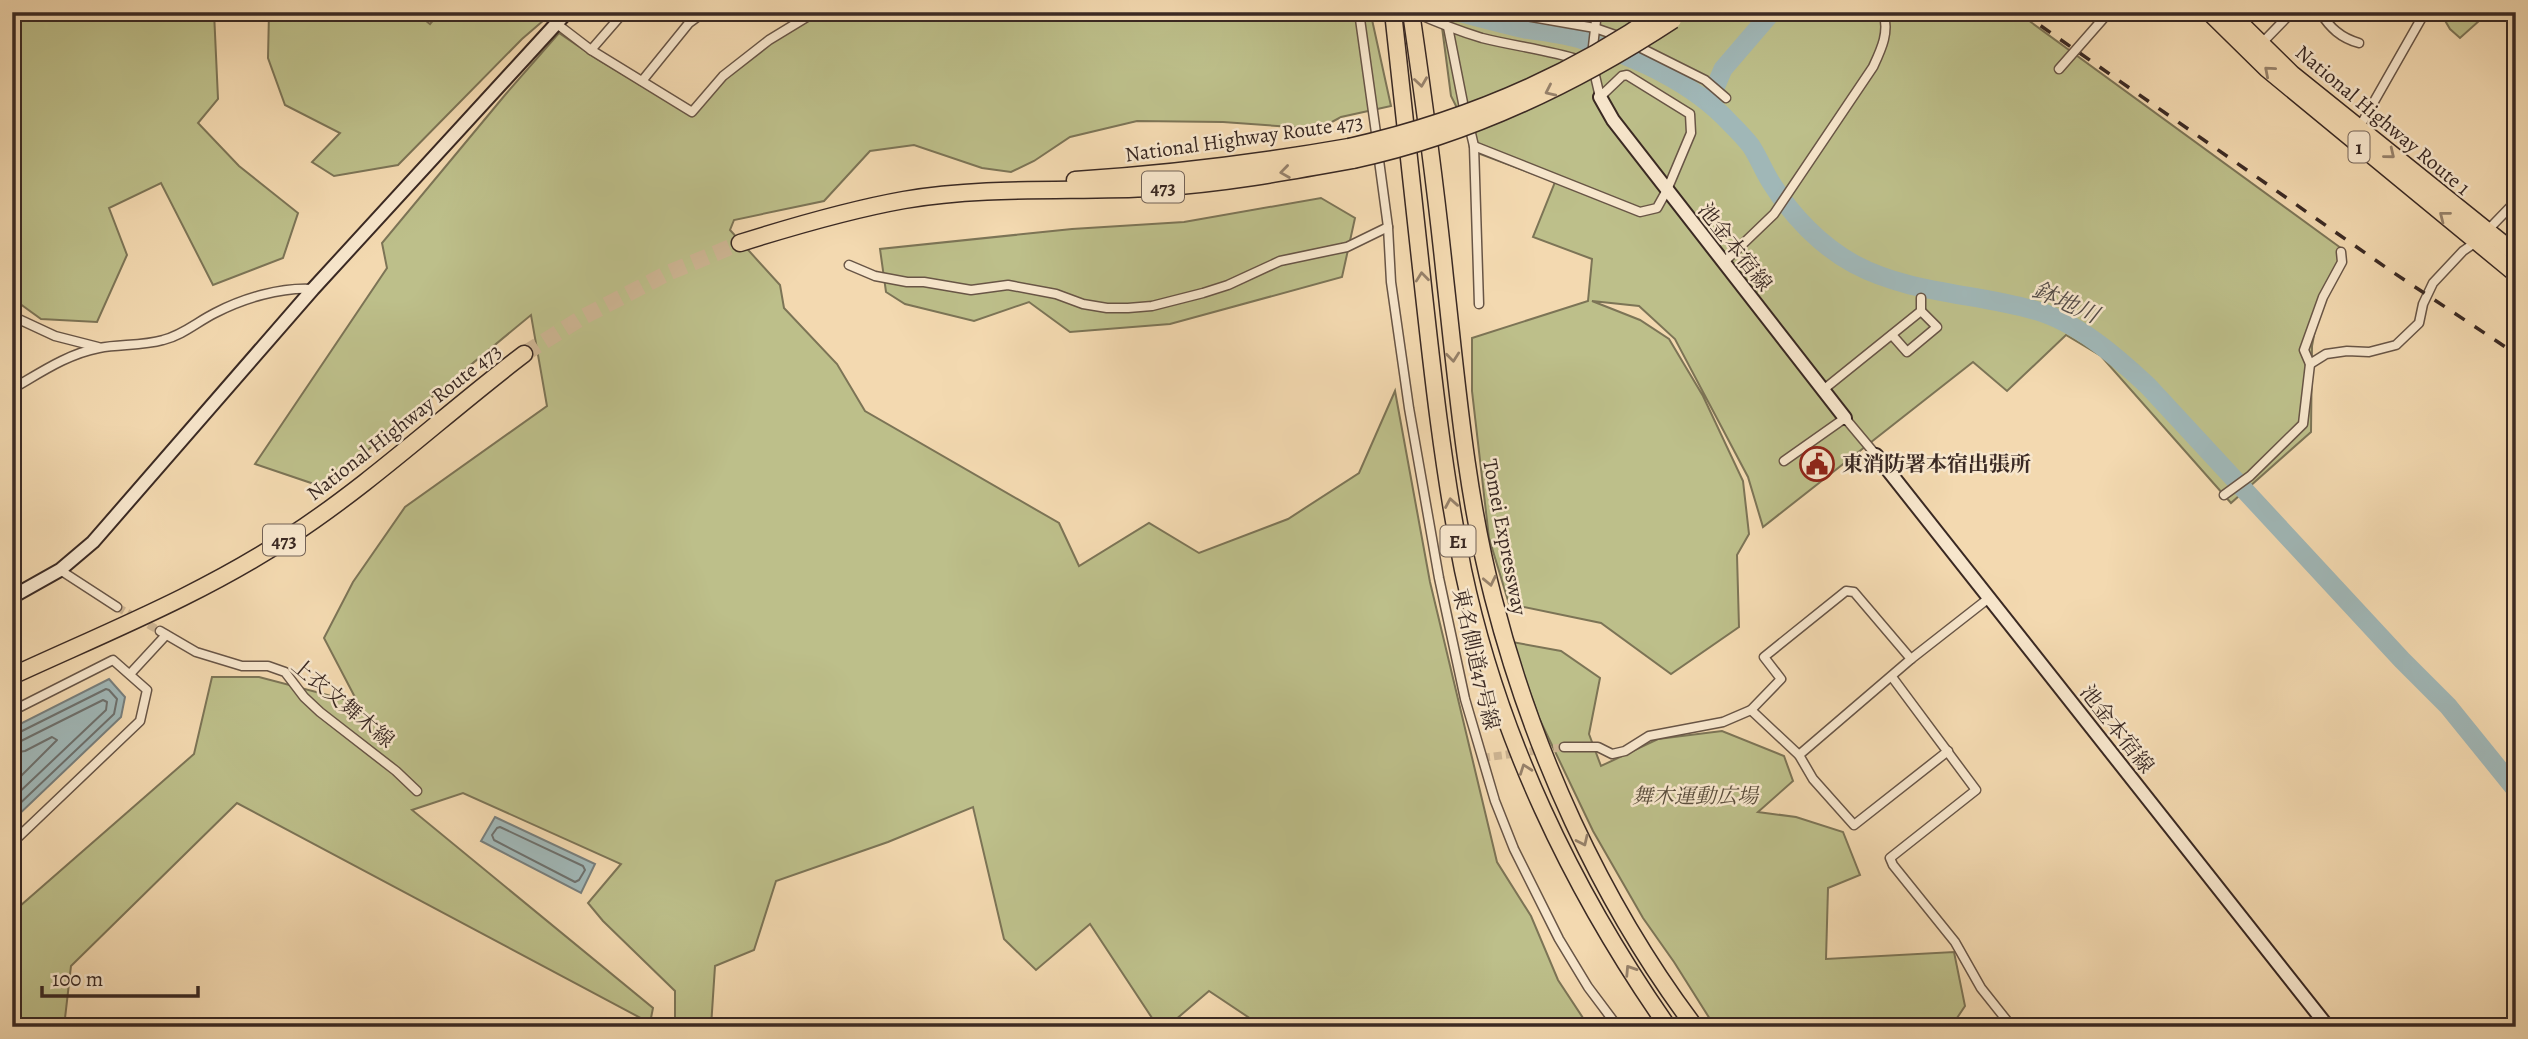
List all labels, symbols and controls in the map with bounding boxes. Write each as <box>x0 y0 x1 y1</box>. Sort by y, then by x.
street label: National Highway Route 1 <box>2291 40 2475 200</box>
one-way arrow <box>2264 67 2277 79</box>
one-way arrow <box>1413 76 1428 88</box>
one-way arrow <box>1545 83 1557 97</box>
street label: National Highway Route 473 <box>1123 107 1365 169</box>
road number: 1 <box>2348 132 2370 162</box>
one-way arrow <box>2383 146 2395 159</box>
one-way arrow <box>1280 164 1291 179</box>
road number: 473 <box>1142 172 1184 202</box>
street label: 池金本宿線 <box>1692 197 1778 297</box>
one-way arrow <box>2439 211 2452 224</box>
one-way arrow <box>1415 271 1430 283</box>
water label: 鉢地川 <box>2028 274 2106 332</box>
street label: National Highway Route 473 <box>301 337 507 507</box>
one-way arrow <box>1446 351 1461 363</box>
public building icon: 東消防署本宿出張所 <box>1798 445 1836 483</box>
place label: 東消防署本宿出張所 <box>1842 450 2031 478</box>
street label: Tomei Expressway <box>1476 457 1534 618</box>
one-way arrow <box>1444 497 1459 509</box>
road number: 473 <box>263 524 305 555</box>
road number: E1 <box>1440 526 1476 556</box>
one-way arrow <box>1481 575 1496 587</box>
street label: 東名側道47号線 <box>1446 586 1506 732</box>
street label: 上衣文舞木線 <box>286 652 400 754</box>
street label: 池金本宿線 <box>2074 679 2160 779</box>
one-way arrow <box>1519 763 1533 775</box>
park label: 舞木運動広場 <box>1632 782 1760 810</box>
one-way arrow <box>1575 834 1589 846</box>
scale bar <box>42 955 198 999</box>
text: 100 m <box>52 965 103 993</box>
one-way arrow <box>1625 965 1638 978</box>

